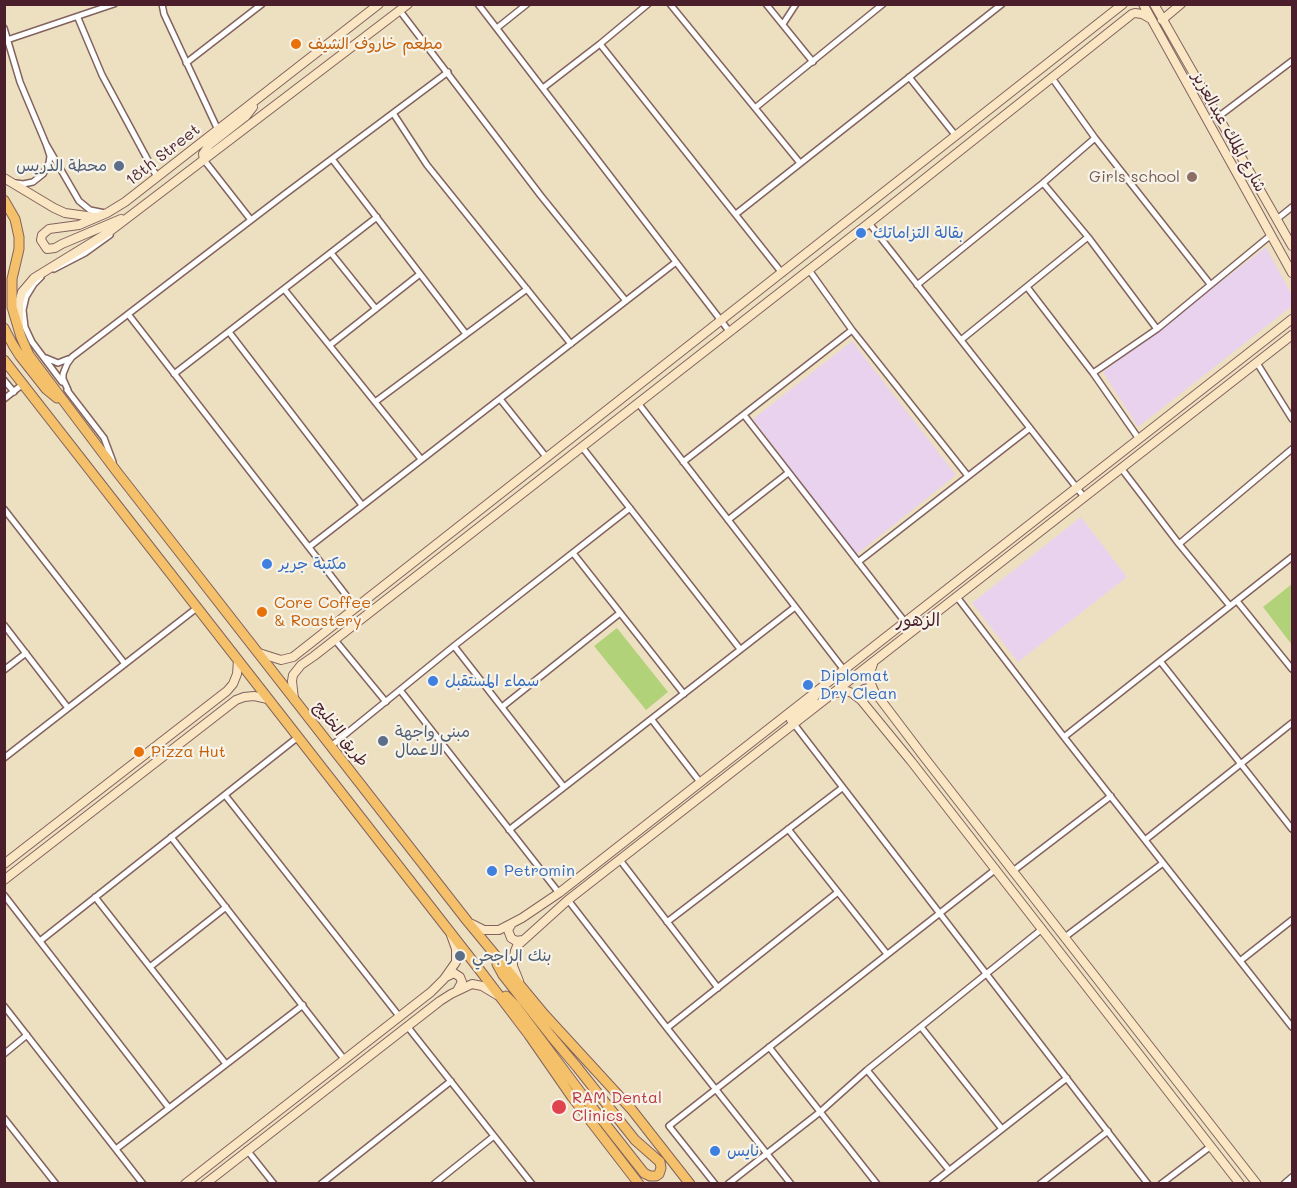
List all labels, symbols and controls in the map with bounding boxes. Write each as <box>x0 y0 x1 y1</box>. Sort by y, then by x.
place label: مطعم خاروف الشيف <box>308 34 443 54</box>
marker: مطعم خاروف الشيف <box>289 37 303 51</box>
street label: شارع الملك عبدالعزيز <box>1188 69 1270 195</box>
street label: 18th Street <box>122 120 204 190</box>
place label: محطة الدريس <box>16 156 107 176</box>
marker: محطة الدريس <box>112 159 126 173</box>
place label: Girls school <box>1089 167 1180 187</box>
marker: Girls school <box>1185 170 1199 184</box>
place label: بقالة التزاماتك <box>873 223 964 243</box>
marker: بقالة التزاماتك <box>854 226 868 240</box>
place label: مكتبة جرير <box>279 554 347 574</box>
marker: مكتبة جرير <box>260 557 274 571</box>
place label: Core Coffee & Roastery <box>274 593 371 631</box>
marker: Core Coffee & Roastery <box>255 605 269 619</box>
district label: الزهور <box>896 609 940 631</box>
place label: Diplomat Dry Clean <box>820 666 897 704</box>
place label: سماء المستقبل <box>445 671 539 691</box>
marker: سماء المستقبل <box>426 674 440 688</box>
marker: Diplomat Dry Clean <box>801 678 815 692</box>
street label: طريق الخليج <box>310 698 372 770</box>
place label: مبنى واجهة الاعمال <box>395 722 470 760</box>
marker: مبنى واجهة الاعمال <box>376 734 390 748</box>
place label: Pizza Hut <box>151 742 226 762</box>
marker: Pizza Hut <box>132 745 146 759</box>
place label: Petromin <box>504 861 575 881</box>
marker: Petromin <box>485 864 499 878</box>
place label: بنك الراجحي <box>472 946 552 966</box>
marker: بنك الراجحي <box>453 949 467 963</box>
place label: RAM Dental Clinics <box>572 1088 662 1126</box>
marker: RAM Dental Clinics <box>550 1098 568 1116</box>
place label: نايس <box>727 1141 759 1161</box>
marker: نايس <box>708 1144 722 1158</box>

